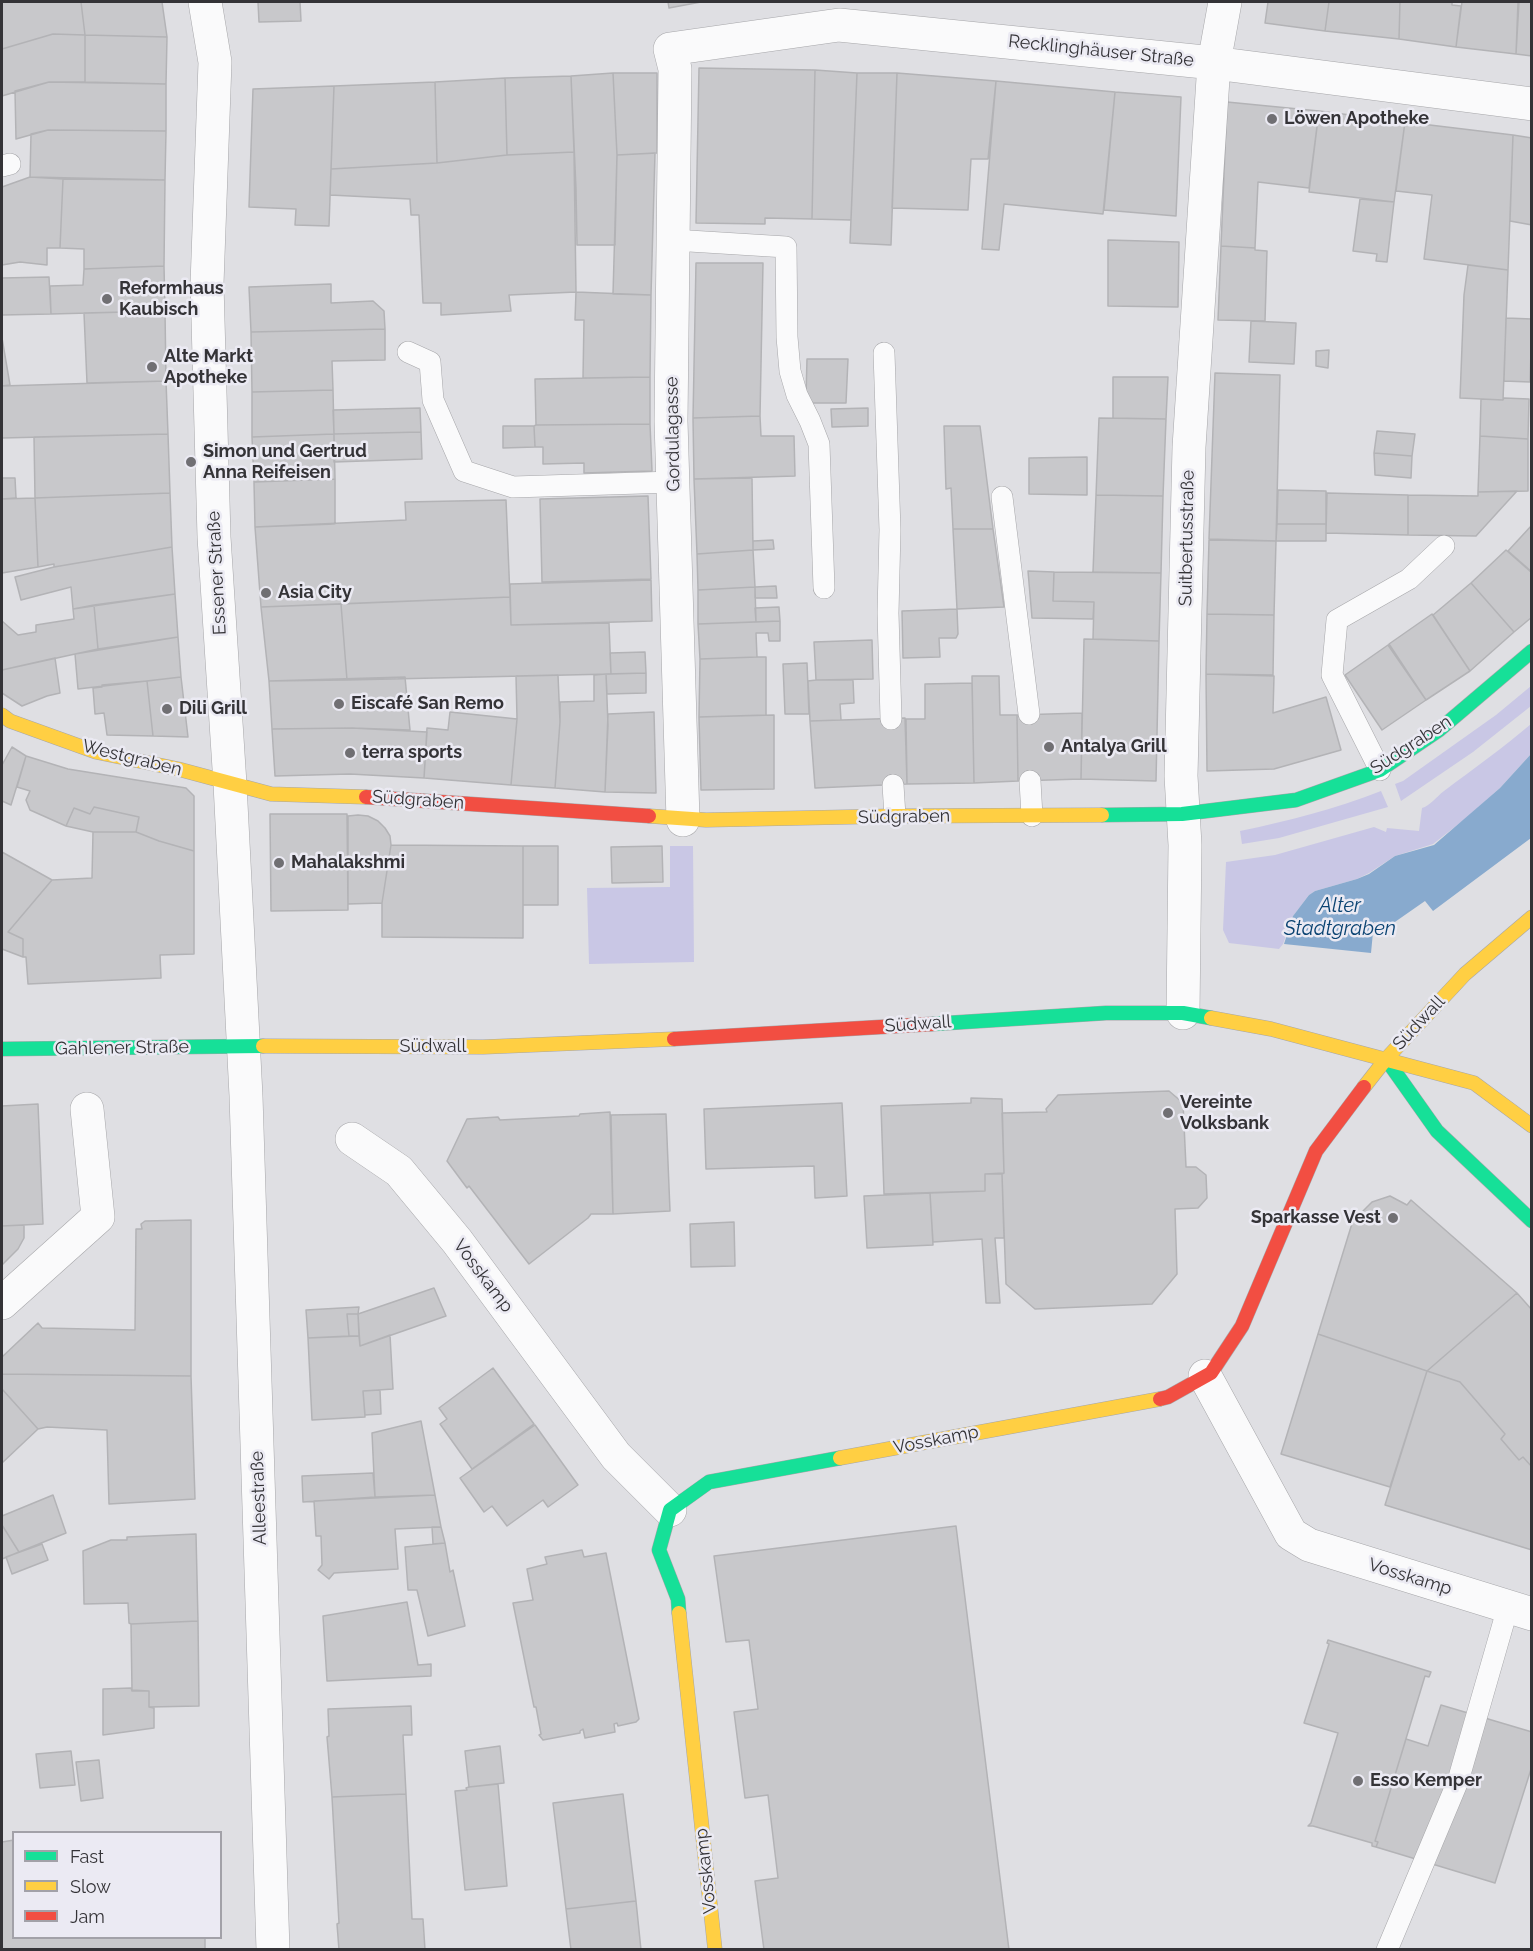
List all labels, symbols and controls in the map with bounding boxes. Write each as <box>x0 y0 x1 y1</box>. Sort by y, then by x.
street label: Recklinghäuser Straße <box>1007 31 1195 71</box>
place label: Löwen Apotheke <box>1284 108 1429 130</box>
marker: Löwen Apotheke <box>1265 112 1279 126</box>
place label: Reformhaus Kaubisch <box>119 278 224 320</box>
marker: Reformhaus Kaubisch <box>100 292 114 306</box>
place label: Alte Markt Apotheke <box>164 346 253 388</box>
marker: Alte Markt Apotheke <box>145 360 159 374</box>
street label: Gordulagasse <box>661 376 685 492</box>
place label: Simon und Gertrud Anna Reifeisen <box>203 441 367 484</box>
marker: Simon und Gertrud Anna Reifeisen <box>184 455 198 469</box>
street label: Suitbertusstraße <box>1175 470 1199 606</box>
street label: Essener Straße <box>203 510 231 636</box>
place label: Asia City <box>278 582 352 604</box>
marker: Asia City <box>259 586 273 600</box>
place label: Eiscafé San Remo <box>351 693 504 715</box>
marker: Eiscafé San Remo <box>332 697 346 711</box>
place label: Dili Grill <box>179 698 247 720</box>
marker: Dili Grill <box>160 702 174 716</box>
street label: Südgraben <box>1366 711 1456 779</box>
street label: Westgraben <box>80 735 184 781</box>
place label: Antalya Grill <box>1061 736 1167 758</box>
marker: Antalya Grill <box>1042 740 1056 754</box>
place label: terra sports <box>362 742 462 764</box>
marker: terra sports <box>343 746 357 760</box>
street label: Südgraben <box>371 786 465 814</box>
street label: Südgraben <box>858 805 950 829</box>
place label: Mahalakshmi <box>291 852 405 874</box>
marker: Mahalakshmi <box>272 856 286 870</box>
water label: Alter Stadtgraben <box>1284 894 1396 941</box>
street label: Südwall <box>1388 991 1450 1055</box>
street label: Südwall <box>884 1011 952 1037</box>
street label: Gahlener Straße <box>55 1036 189 1060</box>
street label: Südwall <box>400 1036 466 1058</box>
place label: Vereinte Volksbank <box>1180 1092 1269 1134</box>
marker: Vereinte Volksbank <box>1161 1106 1175 1120</box>
place label: Sparkasse Vest <box>1251 1207 1381 1229</box>
marker: Sparkasse Vest <box>1386 1211 1400 1225</box>
street label: Vosskamp <box>448 1235 518 1317</box>
street label: Vosskamp <box>892 1421 980 1459</box>
street label: Alleestraße <box>247 1450 271 1546</box>
street label: Vosskamp <box>1366 1554 1454 1600</box>
place label: Esso Kemper <box>1370 1770 1482 1792</box>
marker: Esso Kemper <box>1351 1774 1365 1788</box>
street label: Vosskamp <box>691 1827 721 1915</box>
legend <box>12 1831 222 1939</box>
text: Fast <box>70 1846 104 1867</box>
text: Slow <box>70 1876 111 1897</box>
text: Jam <box>70 1906 105 1927</box>

